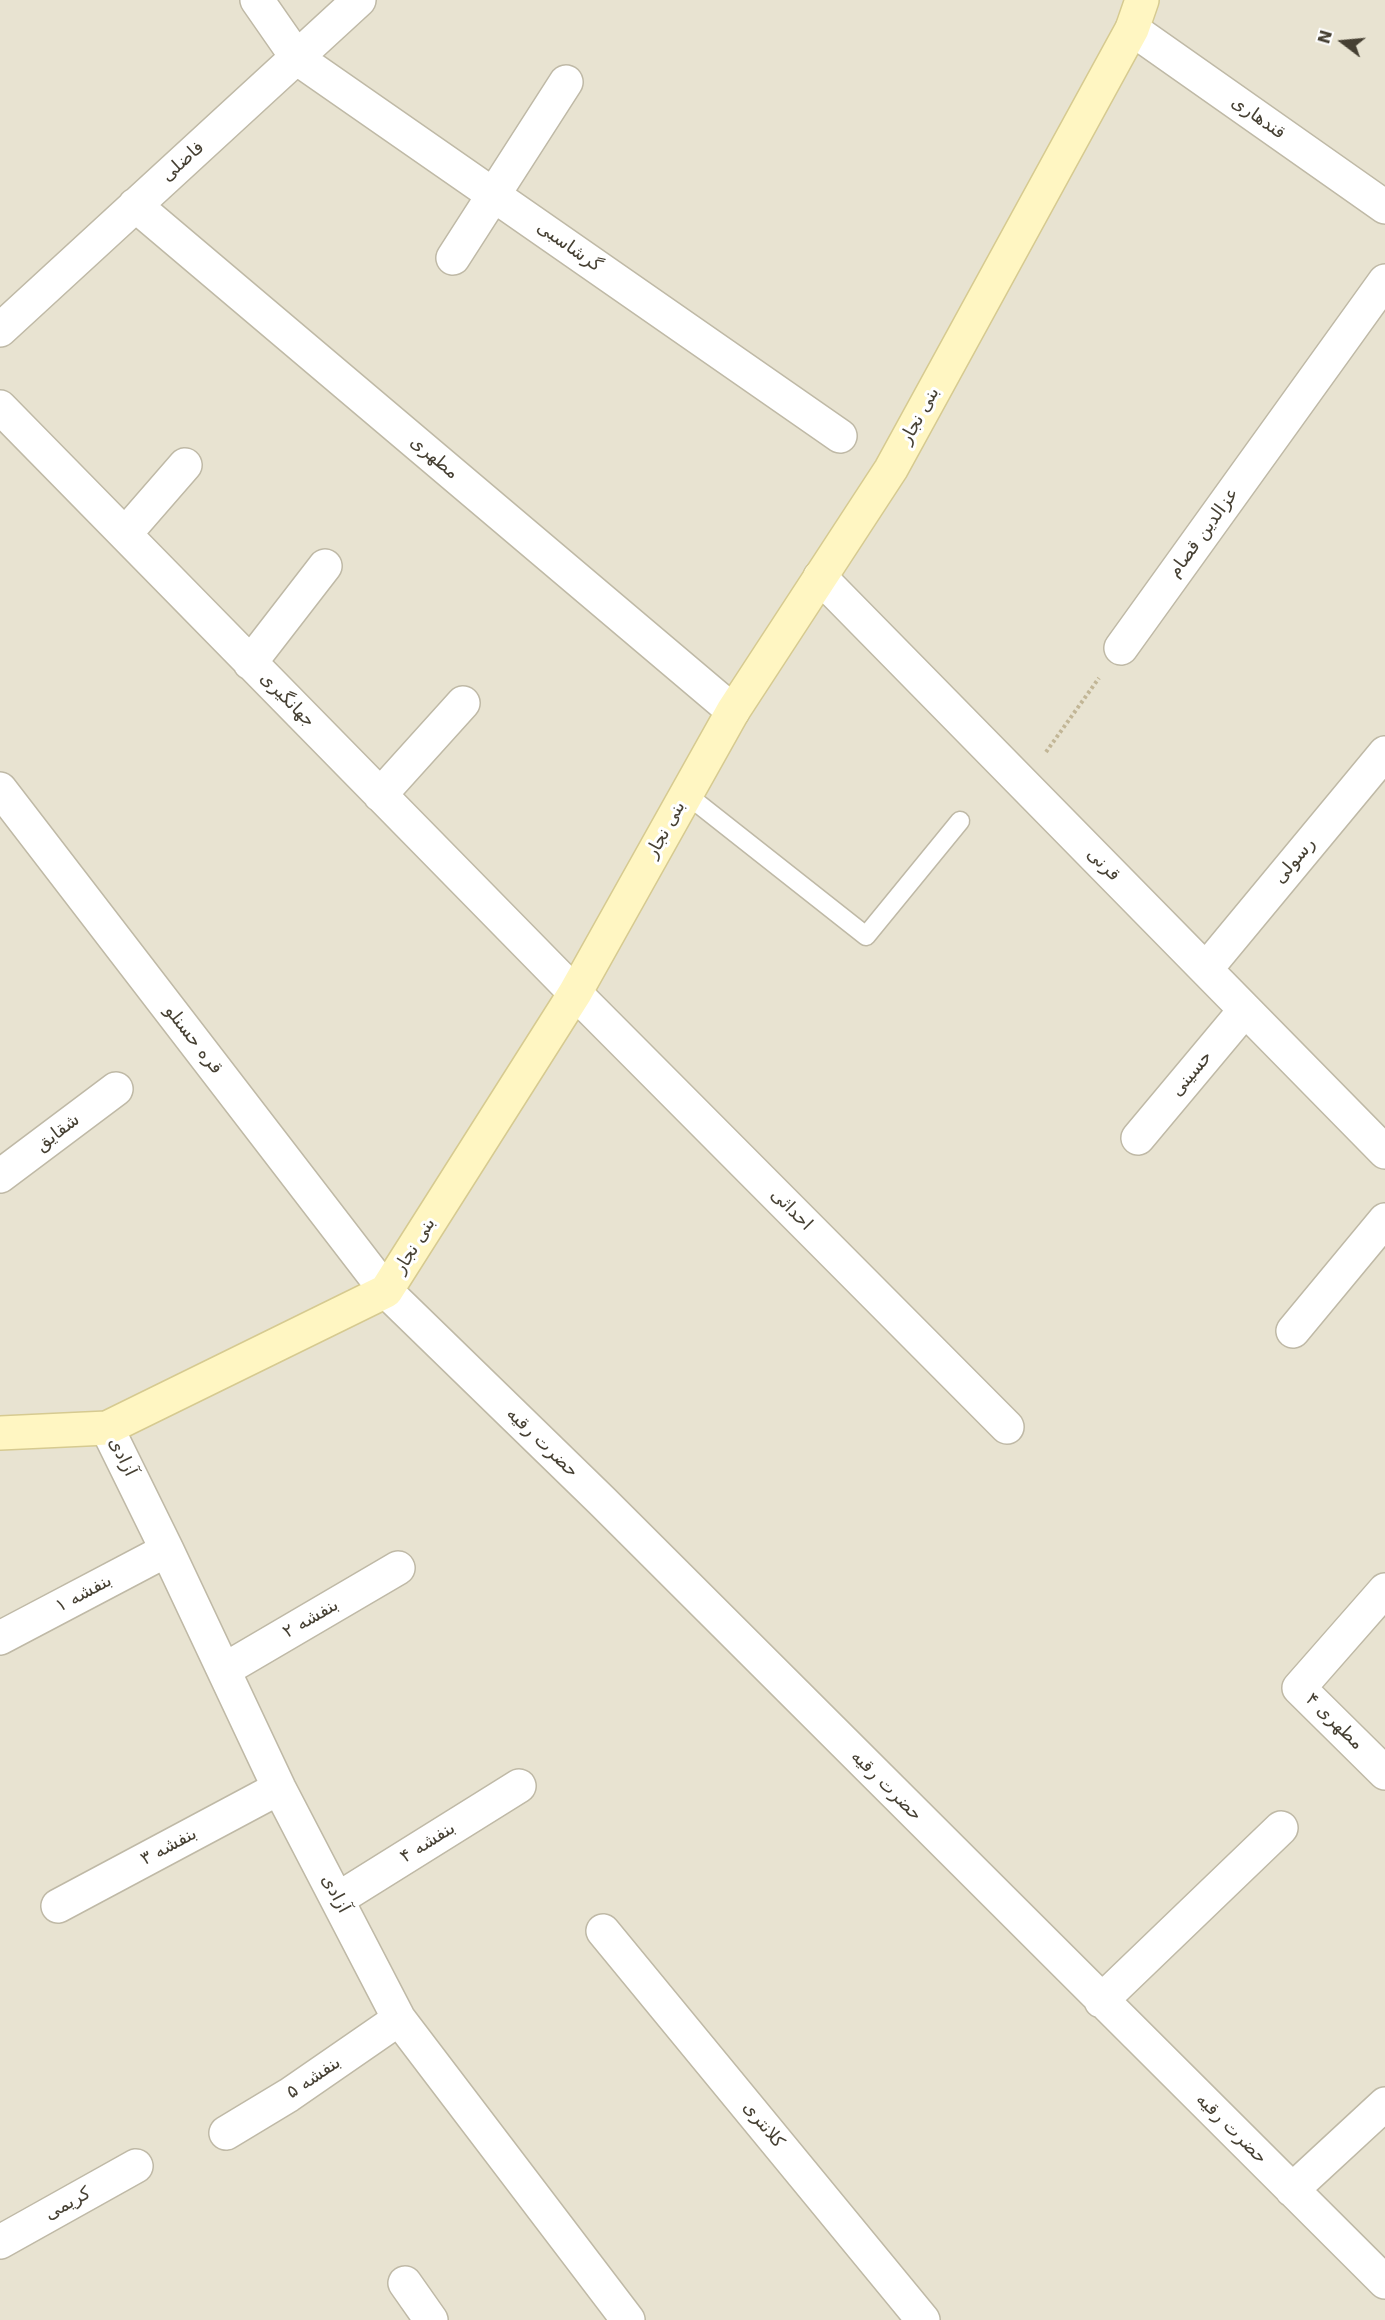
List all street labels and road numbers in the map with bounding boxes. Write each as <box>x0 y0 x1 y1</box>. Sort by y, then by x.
street label: قندهاری <box>1227 92 1289 144</box>
street label: فاضلی <box>157 137 209 187</box>
street label: گرشاسبی <box>532 217 606 277</box>
street label: بنی نجار <box>896 384 944 448</box>
street label: مطهری <box>405 431 463 485</box>
street label: عزالدین قصام <box>1164 484 1244 582</box>
street label: جهانگیری <box>255 668 319 732</box>
street label: بنی نجار <box>642 798 690 862</box>
street label: رسولی <box>1270 834 1320 888</box>
street label: قرنی <box>1082 844 1124 886</box>
street label: قره حسنلو <box>159 1001 227 1079</box>
street label: حسینی <box>1167 1047 1217 1101</box>
street label: شقایق <box>32 1109 84 1157</box>
street label: احداثی <box>765 1184 817 1236</box>
street label: بنی نجار <box>389 1214 441 1278</box>
street label: حضرت رقیه <box>502 1403 582 1483</box>
street label: آزادی <box>103 1434 141 1480</box>
street label: بنفشه ۱ <box>52 1570 116 1618</box>
street label: بنفشه ۲ <box>279 1594 343 1644</box>
street label: مطهری ۴ <box>1301 1689 1367 1755</box>
street label: حضرت رقیه <box>846 1746 926 1826</box>
street label: بنفشه ۴ <box>397 1818 459 1868</box>
street label: بنفشه ۳ <box>137 1823 201 1871</box>
street label: آزادی <box>316 1871 354 1917</box>
street label: بنفشه ۵ <box>283 2052 345 2104</box>
street label: حضرت رقیه <box>1191 2089 1271 2169</box>
street label: کلانتری <box>738 2097 788 2153</box>
street label: کریمی <box>41 2183 95 2225</box>

